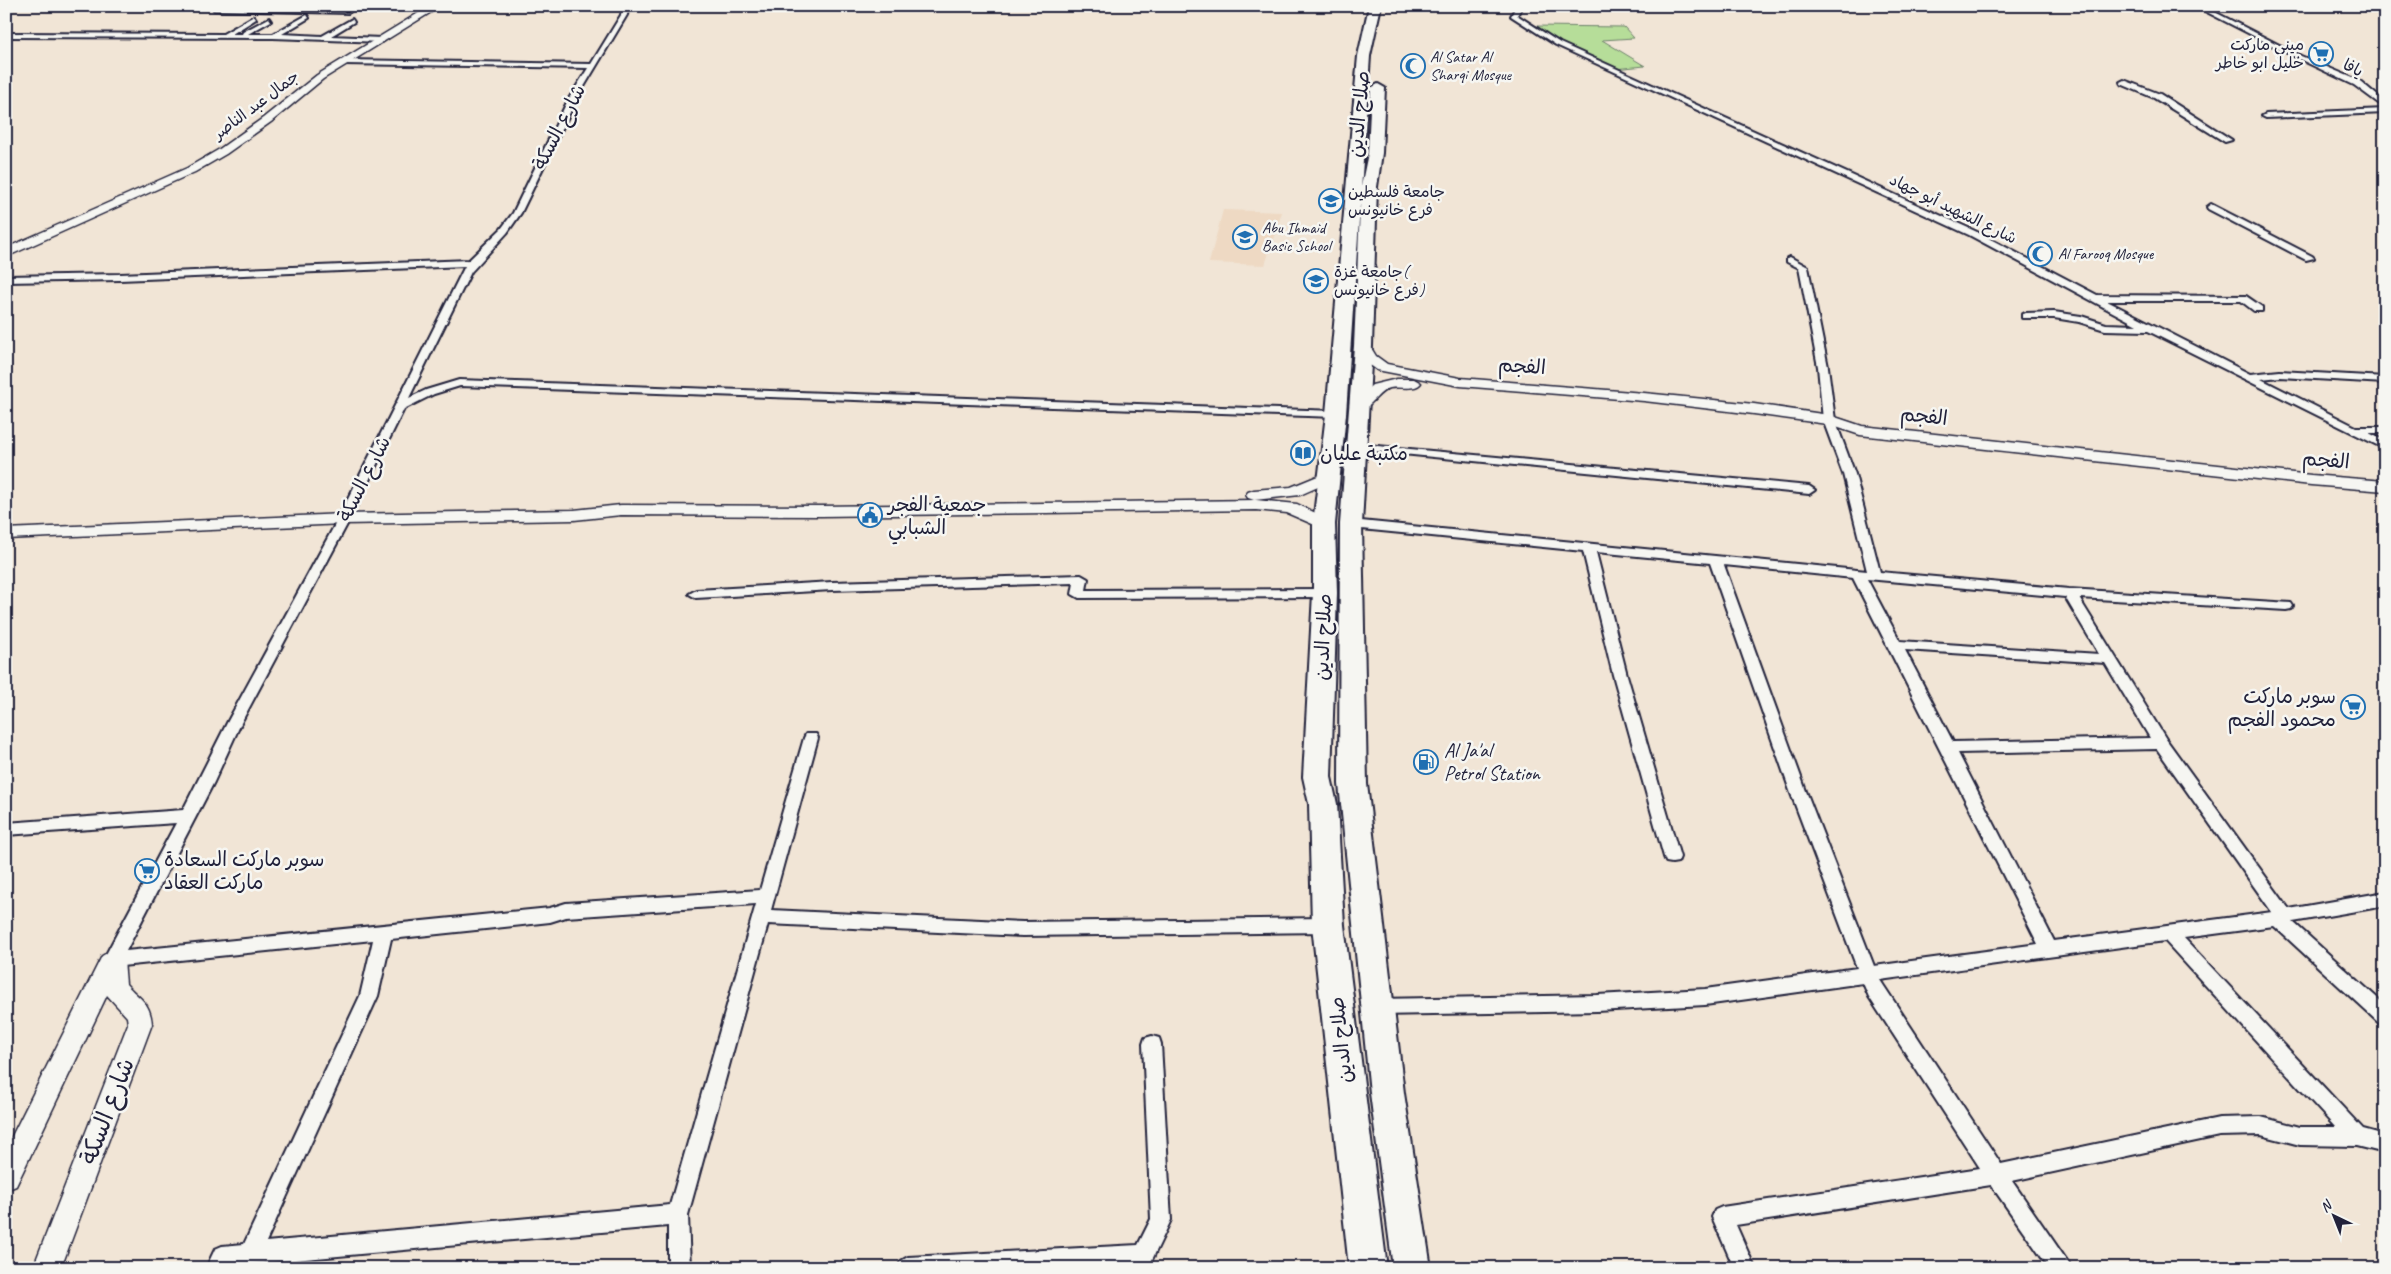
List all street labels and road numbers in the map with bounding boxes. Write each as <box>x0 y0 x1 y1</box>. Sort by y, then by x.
street label: يافا <box>2340 55 2366 81</box>
street label: جمال عبد الناصر <box>207 66 303 145</box>
street label: صلاح الدين <box>1343 70 1376 159</box>
street label: شارع السكة <box>527 80 592 175</box>
street label: شارع الشهيد أبو جهاد <box>1886 170 2020 249</box>
street label: الفجم <box>1497 352 1547 382</box>
street label: الفجم <box>1899 401 1949 433</box>
street label: شارع السكة <box>332 432 397 527</box>
street label: الفجم <box>2301 445 2351 477</box>
street label: صلاح الدين <box>1309 593 1338 681</box>
street label: صلاح الدين <box>1324 995 1359 1085</box>
street label: شارع السكة <box>73 1054 143 1169</box>

